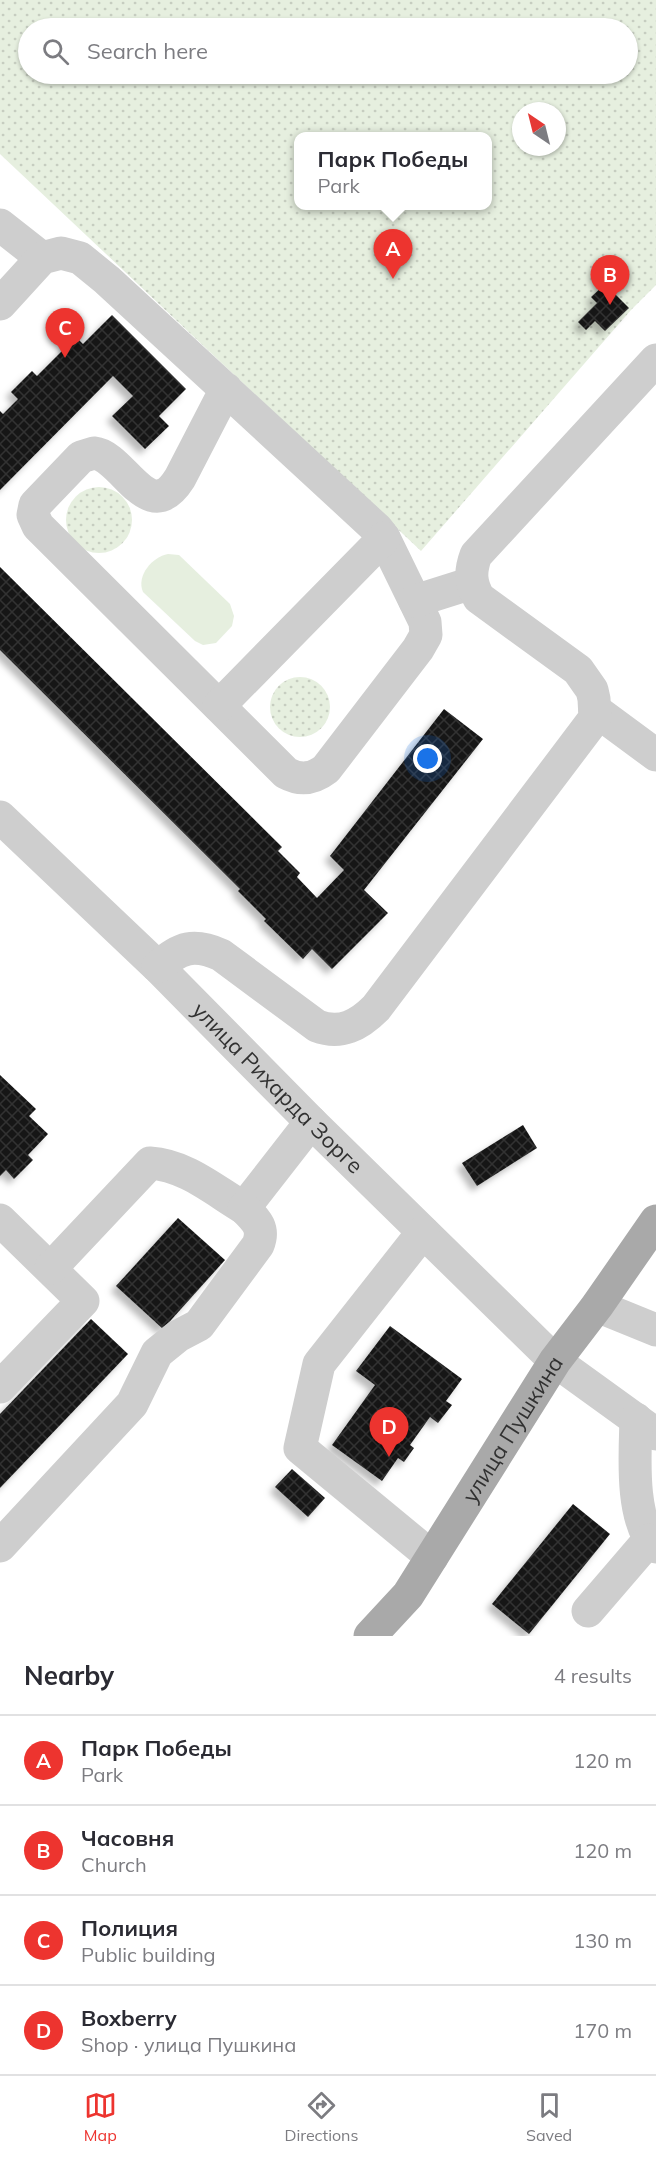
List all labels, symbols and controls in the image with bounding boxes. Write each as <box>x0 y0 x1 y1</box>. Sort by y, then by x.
search box <box>18 18 638 84</box>
icon: search <box>39 35 72 68</box>
text: Search here <box>87 37 208 65</box>
north arrow <box>512 102 566 156</box>
popup <box>294 132 492 210</box>
text: Парк Победы <box>318 145 468 173</box>
text: Park <box>318 173 360 198</box>
pin: A <box>374 230 412 279</box>
pin: B <box>590 256 630 305</box>
pin: C <box>46 308 84 358</box>
your location <box>413 744 442 773</box>
street label: улица Рихарда Зорге <box>186 996 369 1179</box>
street label: улица Пушкина <box>456 1350 569 1508</box>
pin: D <box>370 1408 408 1457</box>
text: Nearby <box>24 1659 114 1692</box>
text: 4 results <box>554 1663 632 1688</box>
text: Парк Победы <box>81 1734 232 1762</box>
text: A <box>36 1748 51 1773</box>
text: 120 m <box>573 1748 632 1773</box>
text: Park <box>81 1762 123 1787</box>
text: Часовня <box>81 1824 174 1852</box>
text: B <box>37 1838 50 1863</box>
text: 120 m <box>573 1838 632 1863</box>
text: Church <box>81 1852 147 1877</box>
text: Полиция <box>81 1914 178 1942</box>
text: C <box>37 1928 50 1953</box>
text: 130 m <box>573 1928 632 1953</box>
text: Public building <box>81 1942 216 1967</box>
text: Boxberry <box>81 2004 177 2032</box>
text: D <box>36 2018 51 2043</box>
text: 170 m <box>573 2018 632 2043</box>
text: Shop · улица Пушкина <box>81 2032 296 2057</box>
tab: Map <box>84 2089 117 2145</box>
tab: Directions <box>284 2089 358 2145</box>
tab: Saved <box>526 2089 572 2145</box>

